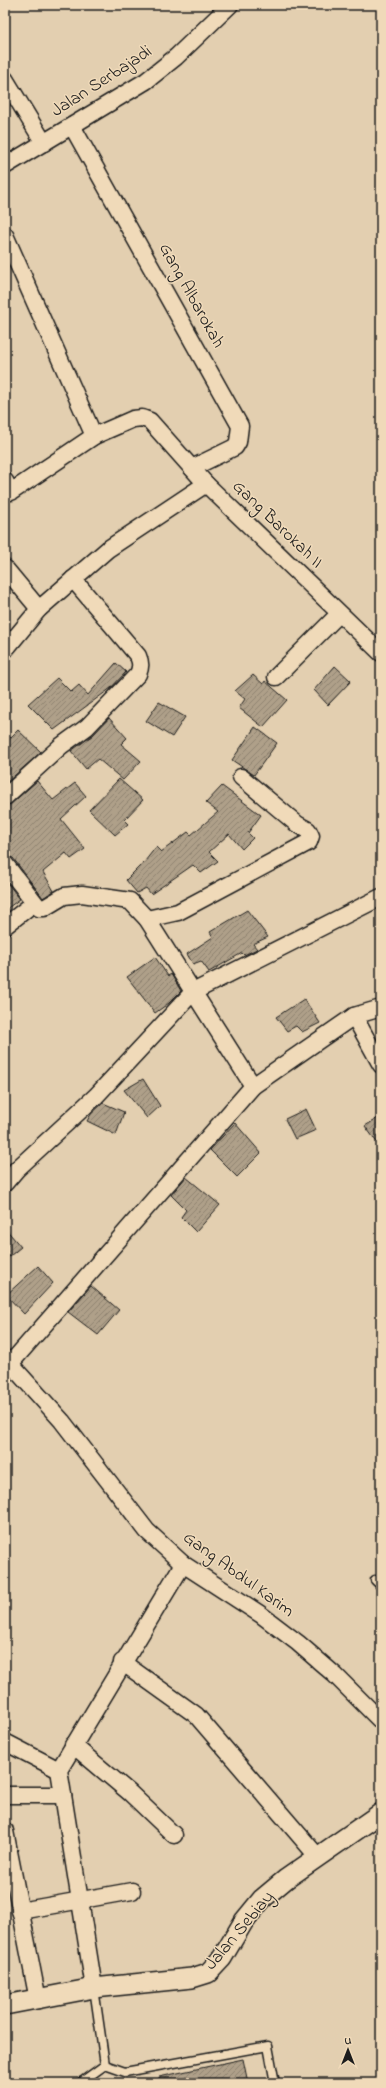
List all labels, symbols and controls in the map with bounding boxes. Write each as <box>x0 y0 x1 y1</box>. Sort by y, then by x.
street label: Jalan Serbajadi <box>46 40 158 124</box>
street label: Gang Albarokah <box>151 239 231 354</box>
street label: Gang Barokah II <box>225 475 328 576</box>
street label: Gang Abdul Karim <box>176 1526 299 1625</box>
street label: Jalan Sebiay <box>199 1886 281 1976</box>
north arrow <box>328 2030 368 2070</box>
text: U <box>345 2033 352 2049</box>

